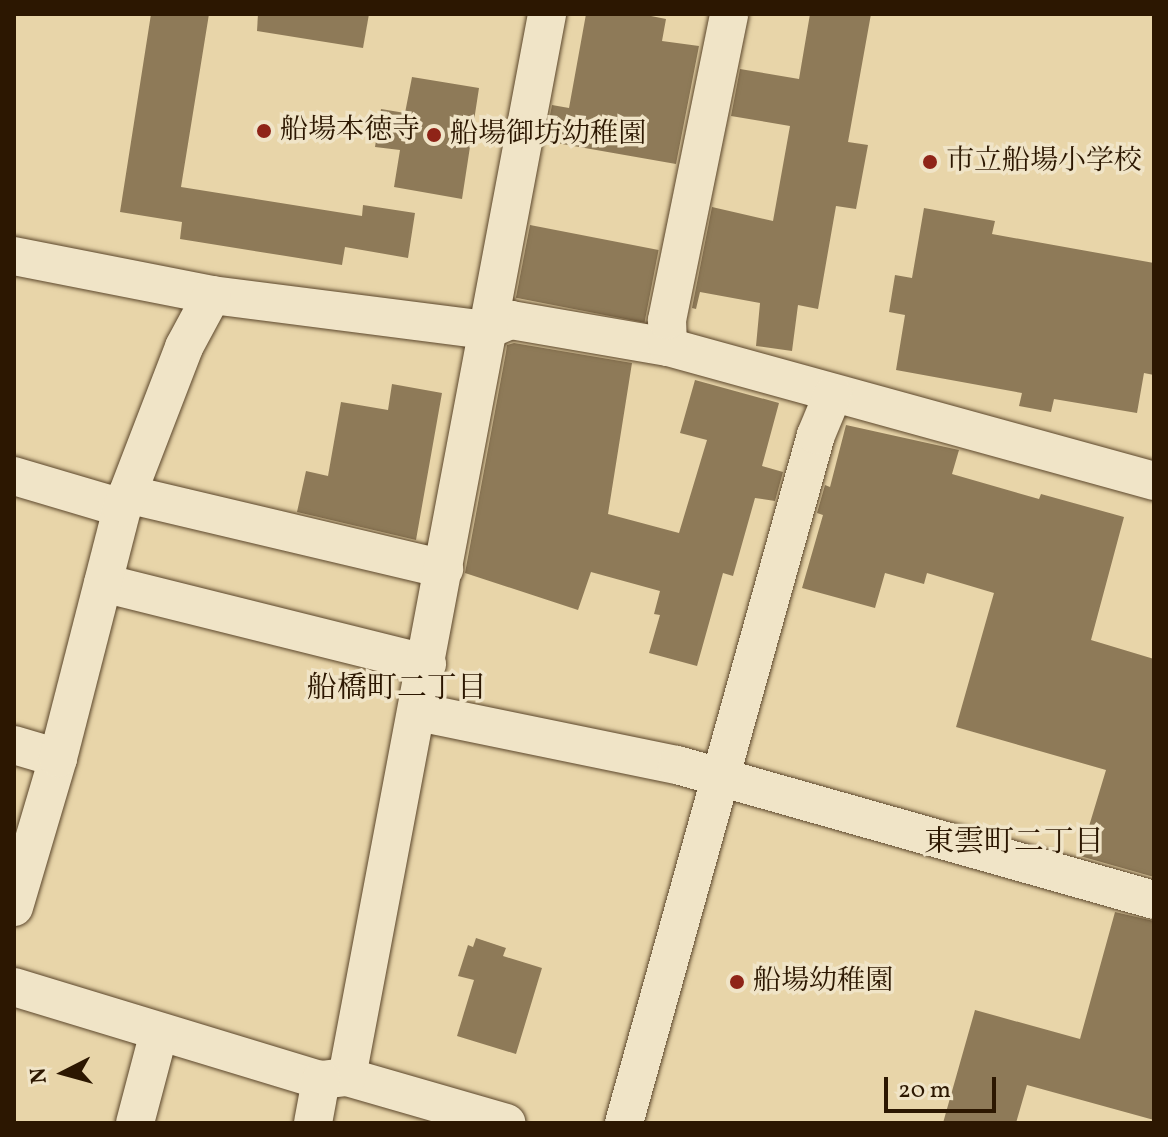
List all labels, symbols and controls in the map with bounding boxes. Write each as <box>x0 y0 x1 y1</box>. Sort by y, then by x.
place label: 船場本徳寺 <box>280 114 420 148</box>
place label: 船場御坊幼稚園 <box>450 118 646 152</box>
marker: 船場本徳寺 <box>255 122 273 140</box>
marker: 船場御坊幼稚園 <box>425 126 443 144</box>
place label: 市立船場小学校 <box>946 145 1142 179</box>
marker: 市立船場小学校 <box>921 153 939 171</box>
district label: 船橋町二丁目 <box>307 671 487 707</box>
district label: 東雲町二丁目 <box>924 825 1104 861</box>
place label: 船場幼稚園 <box>753 965 893 999</box>
marker: 船場幼稚園 <box>728 973 746 991</box>
north arrow <box>24 1033 104 1113</box>
scale bar <box>888 1061 1000 1111</box>
text: N <box>23 1066 56 1085</box>
text: 20 m <box>898 1074 951 1108</box>

